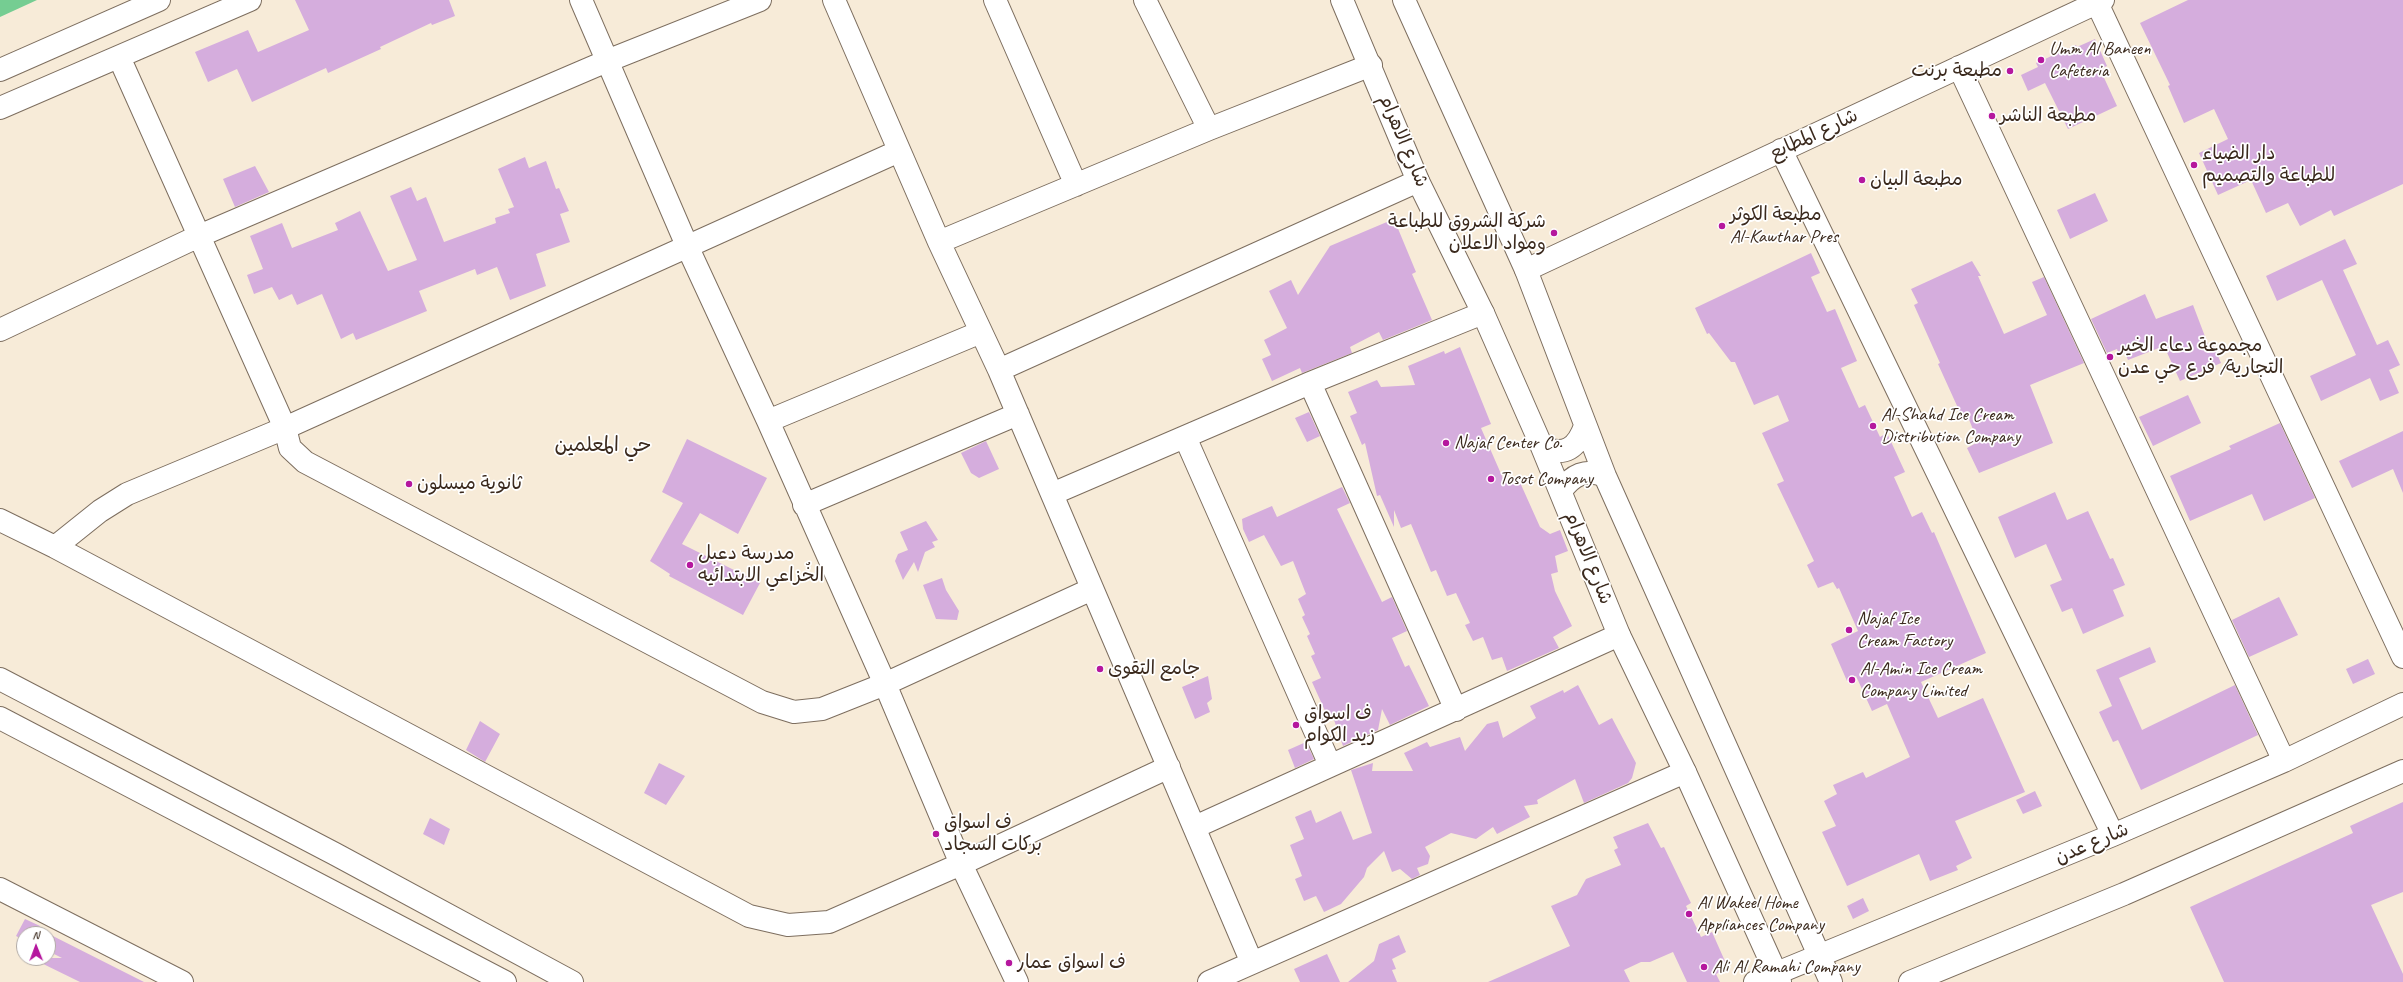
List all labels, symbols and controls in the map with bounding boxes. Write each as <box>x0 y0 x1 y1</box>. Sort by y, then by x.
place label: Umm Al Baneen Cafeteria <box>2049 38 2151 82</box>
marker: Umm Al Baneen Cafeteria <box>2036 55 2046 65</box>
place label: مطبعة برنت <box>1911 60 2002 82</box>
marker: مطبعة برنت <box>2005 66 2015 76</box>
street label: شارع الاهرام <box>1373 91 1433 191</box>
street label: شارع المطابع <box>1766 105 1862 165</box>
place label: مطبعة الناشر <box>2000 105 2096 127</box>
marker: مطبعة الناشر <box>1987 111 1997 121</box>
place label: دار الضياء للطباعة والتصميم <box>2202 143 2335 187</box>
marker: دار الضياء للطباعة والتصميم <box>2189 160 2199 170</box>
place label: مطبعة البيان <box>1870 169 1963 191</box>
marker: مطبعة البيان <box>1857 175 1867 185</box>
place label: مطبعة الكوثر Al-Kawthar Pres <box>1730 204 1838 248</box>
place label: شركة الشروق للطباعة ومواد الاعلان <box>1388 211 1546 255</box>
marker: مطبعة الكوثر Al-Kawthar Pres <box>1717 221 1727 231</box>
marker: شركة الشروق للطباعة ومواد الاعلان <box>1549 228 1559 238</box>
place label: مجموعة دعاء الخير التجارية/ فرع حي عدن <box>2118 335 2283 379</box>
marker: مجموعة دعاء الخير التجارية/ فرع حي عدن <box>2105 352 2115 362</box>
place label: Al-Shahd Ice Cream Distribution Company <box>1881 404 2020 448</box>
marker: Al-Shahd Ice Cream Distribution Company <box>1868 421 1878 431</box>
place label: Najaf Center Co. <box>1454 432 1562 454</box>
district label: حي المعلمین <box>555 434 651 458</box>
marker: Najaf Center Co. <box>1441 438 1451 448</box>
place label: Tosot Company <box>1499 468 1593 490</box>
place label: ثانوية ميسلون <box>417 473 522 495</box>
marker: Tosot Company <box>1486 474 1496 484</box>
marker: ثانوية ميسلون <box>404 479 414 489</box>
street label: شارع الاهرام <box>1559 508 1617 608</box>
place label: مدرسة دعبل الخُزاعي الابتدائيه <box>698 543 824 587</box>
marker: مدرسة دعبل الخُزاعي الابتدائيه <box>685 560 695 570</box>
place label: Najaf Ice Cream Factory <box>1857 608 1952 652</box>
marker: Najaf Ice Cream Factory <box>1844 625 1854 635</box>
place label: جامع التقوى <box>1108 658 1200 680</box>
place label: Al-Amin Ice Cream Company Limited <box>1860 658 1982 702</box>
marker: جامع التقوى <box>1095 664 1105 674</box>
marker: Al-Amin Ice Cream Company Limited <box>1847 675 1857 685</box>
place label: ف اسواق زيد الكوام <box>1304 703 1375 747</box>
marker: ف اسواق زيد الكوام <box>1291 720 1301 730</box>
place label: ف اسواق بركات السجاد <box>944 812 1042 856</box>
street label: شارع عدن <box>2052 818 2132 870</box>
marker: ف اسواق بركات السجاد <box>931 829 941 839</box>
place label: Al Wakeel Home Appliances Company <box>1697 892 1824 936</box>
marker: Al Wakeel Home Appliances Company <box>1684 909 1694 919</box>
north arrow <box>16 926 56 966</box>
text: N <box>32 928 39 942</box>
place label: ف اسواق عمار <box>1017 952 1126 974</box>
place label: Ali Al Ramahi Company <box>1712 956 1860 978</box>
marker: ف اسواق عمار <box>1004 958 1014 968</box>
marker: Ali Al Ramahi Company <box>1699 962 1709 972</box>

